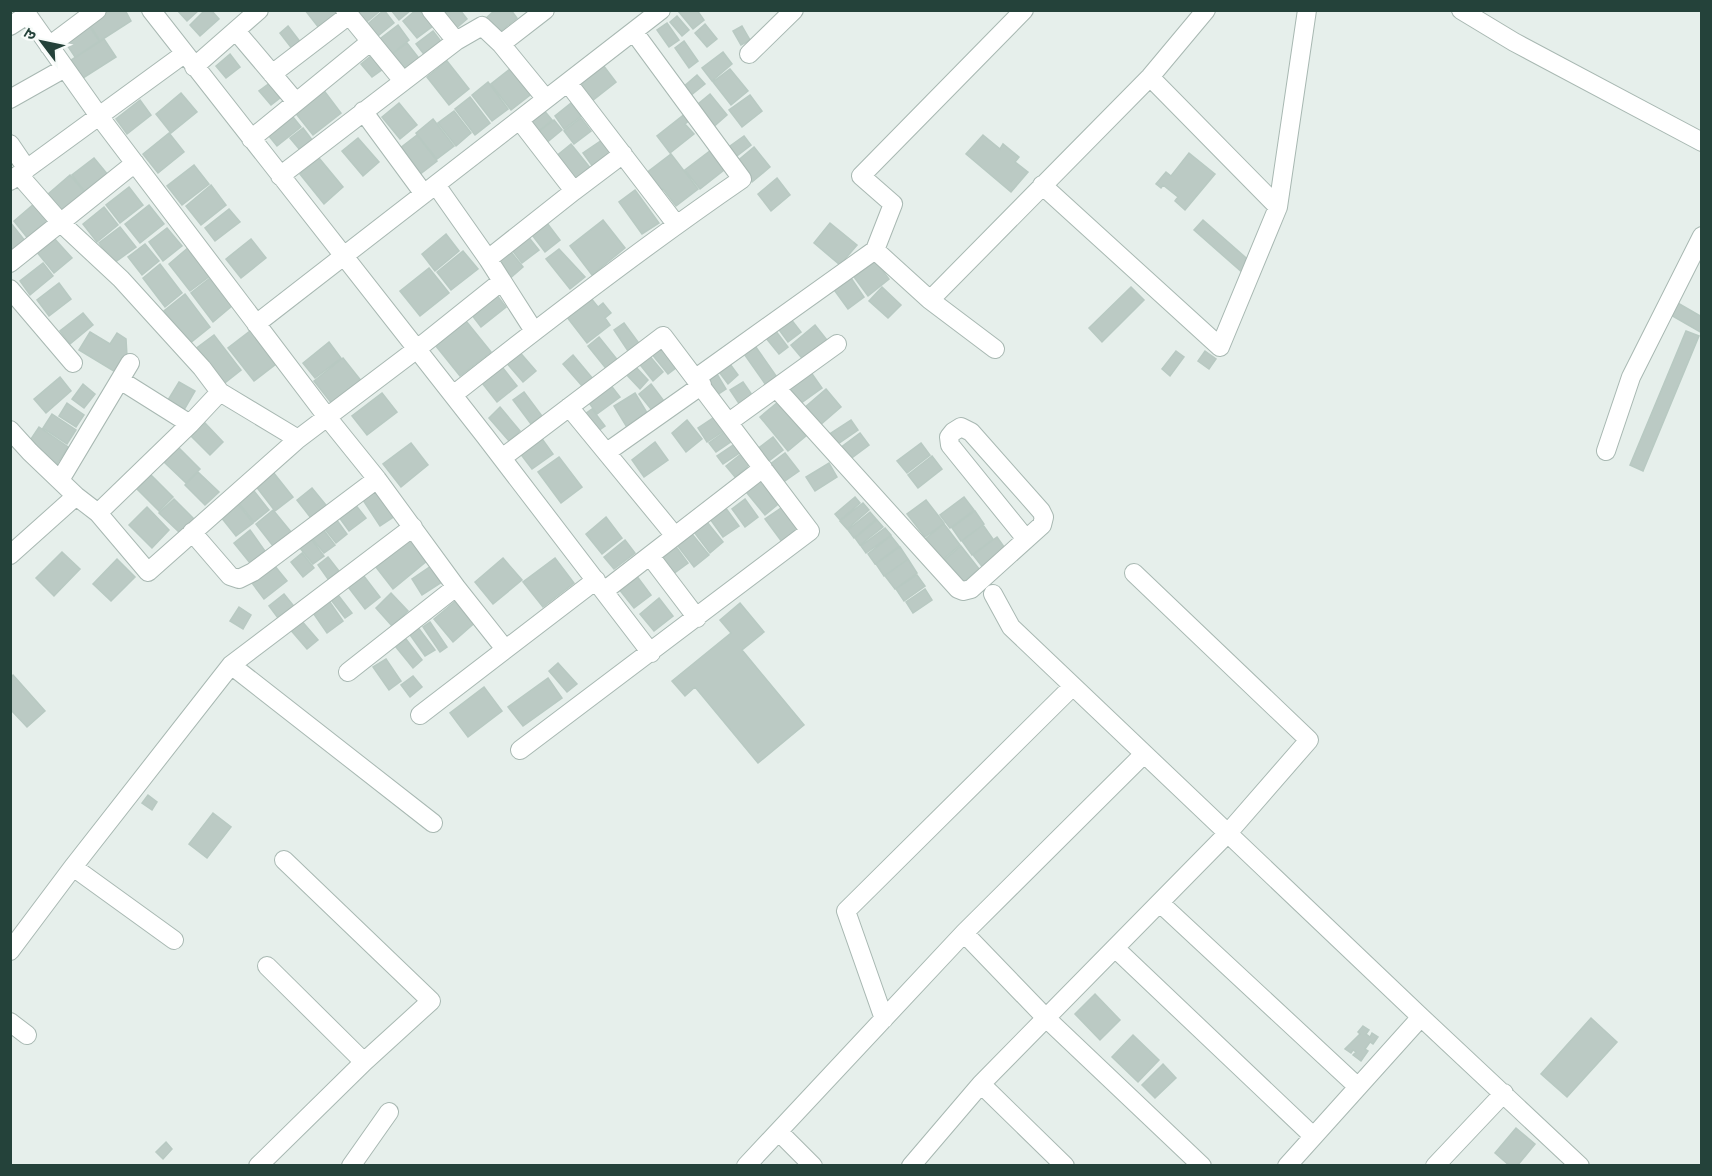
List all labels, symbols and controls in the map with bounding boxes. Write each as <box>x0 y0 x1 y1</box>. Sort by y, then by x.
north arrow <box>12 12 72 72</box>
text: उ <box>18 24 40 43</box>

